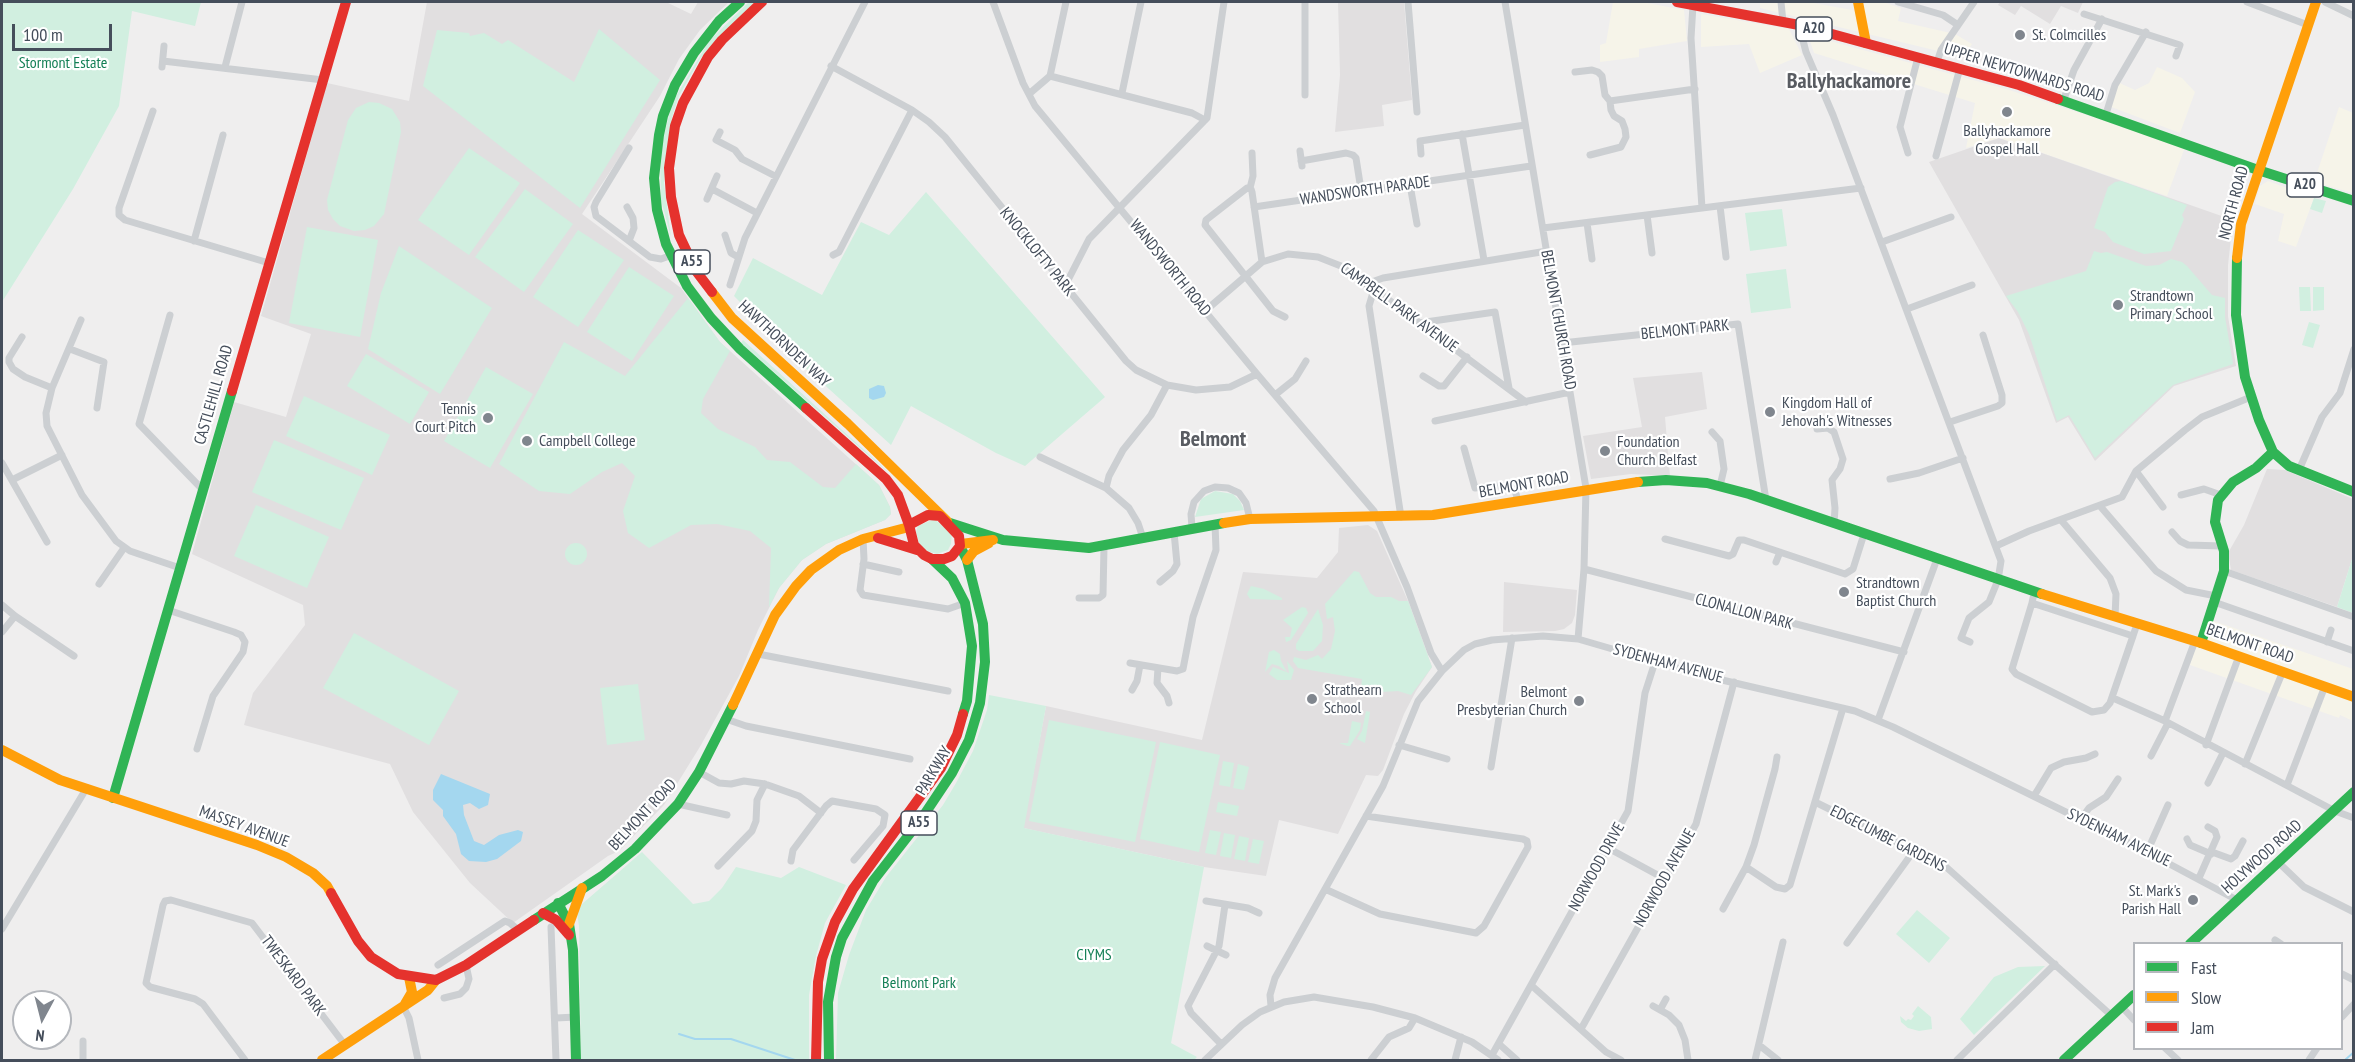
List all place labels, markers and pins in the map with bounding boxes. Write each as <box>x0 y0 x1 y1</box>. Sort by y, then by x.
place label: St. Colmcilles <box>2032 25 2106 45</box>
marker: St. Colmcilles <box>2013 28 2027 42</box>
marker: Ballyhackamore Gospel Hall <box>2000 105 2014 119</box>
place label: Ballyhackamore Gospel Hall <box>1963 121 2051 159</box>
place label: Strandtown Primary School <box>2130 286 2212 324</box>
marker: Strandtown Primary School <box>2111 298 2125 312</box>
place label: Kingdom Hall of Jehovah's Witnesses <box>1782 393 1892 431</box>
place label: Tennis Court Pitch <box>415 399 476 437</box>
marker: Kingdom Hall of Jehovah's Witnesses <box>1763 405 1777 419</box>
marker: Tennis Court Pitch <box>481 411 495 425</box>
place label: Campbell College <box>539 431 636 451</box>
place label: Foundation Church Belfast <box>1617 432 1697 470</box>
marker: Campbell College <box>520 434 534 448</box>
marker: Foundation Church Belfast <box>1598 444 1612 458</box>
place label: Strandtown Baptist Church <box>1856 573 1936 611</box>
marker: Strandtown Baptist Church <box>1837 585 1851 599</box>
place label: Strathearn School <box>1324 680 1382 718</box>
place label: Belmont Presbyterian Church <box>1457 682 1567 720</box>
marker: Strathearn School <box>1305 692 1319 706</box>
marker: Belmont Presbyterian Church <box>1572 694 1586 708</box>
place label: St. Mark's Parish Hall <box>2122 881 2181 919</box>
marker: St. Mark's Parish Hall <box>2186 893 2200 907</box>

